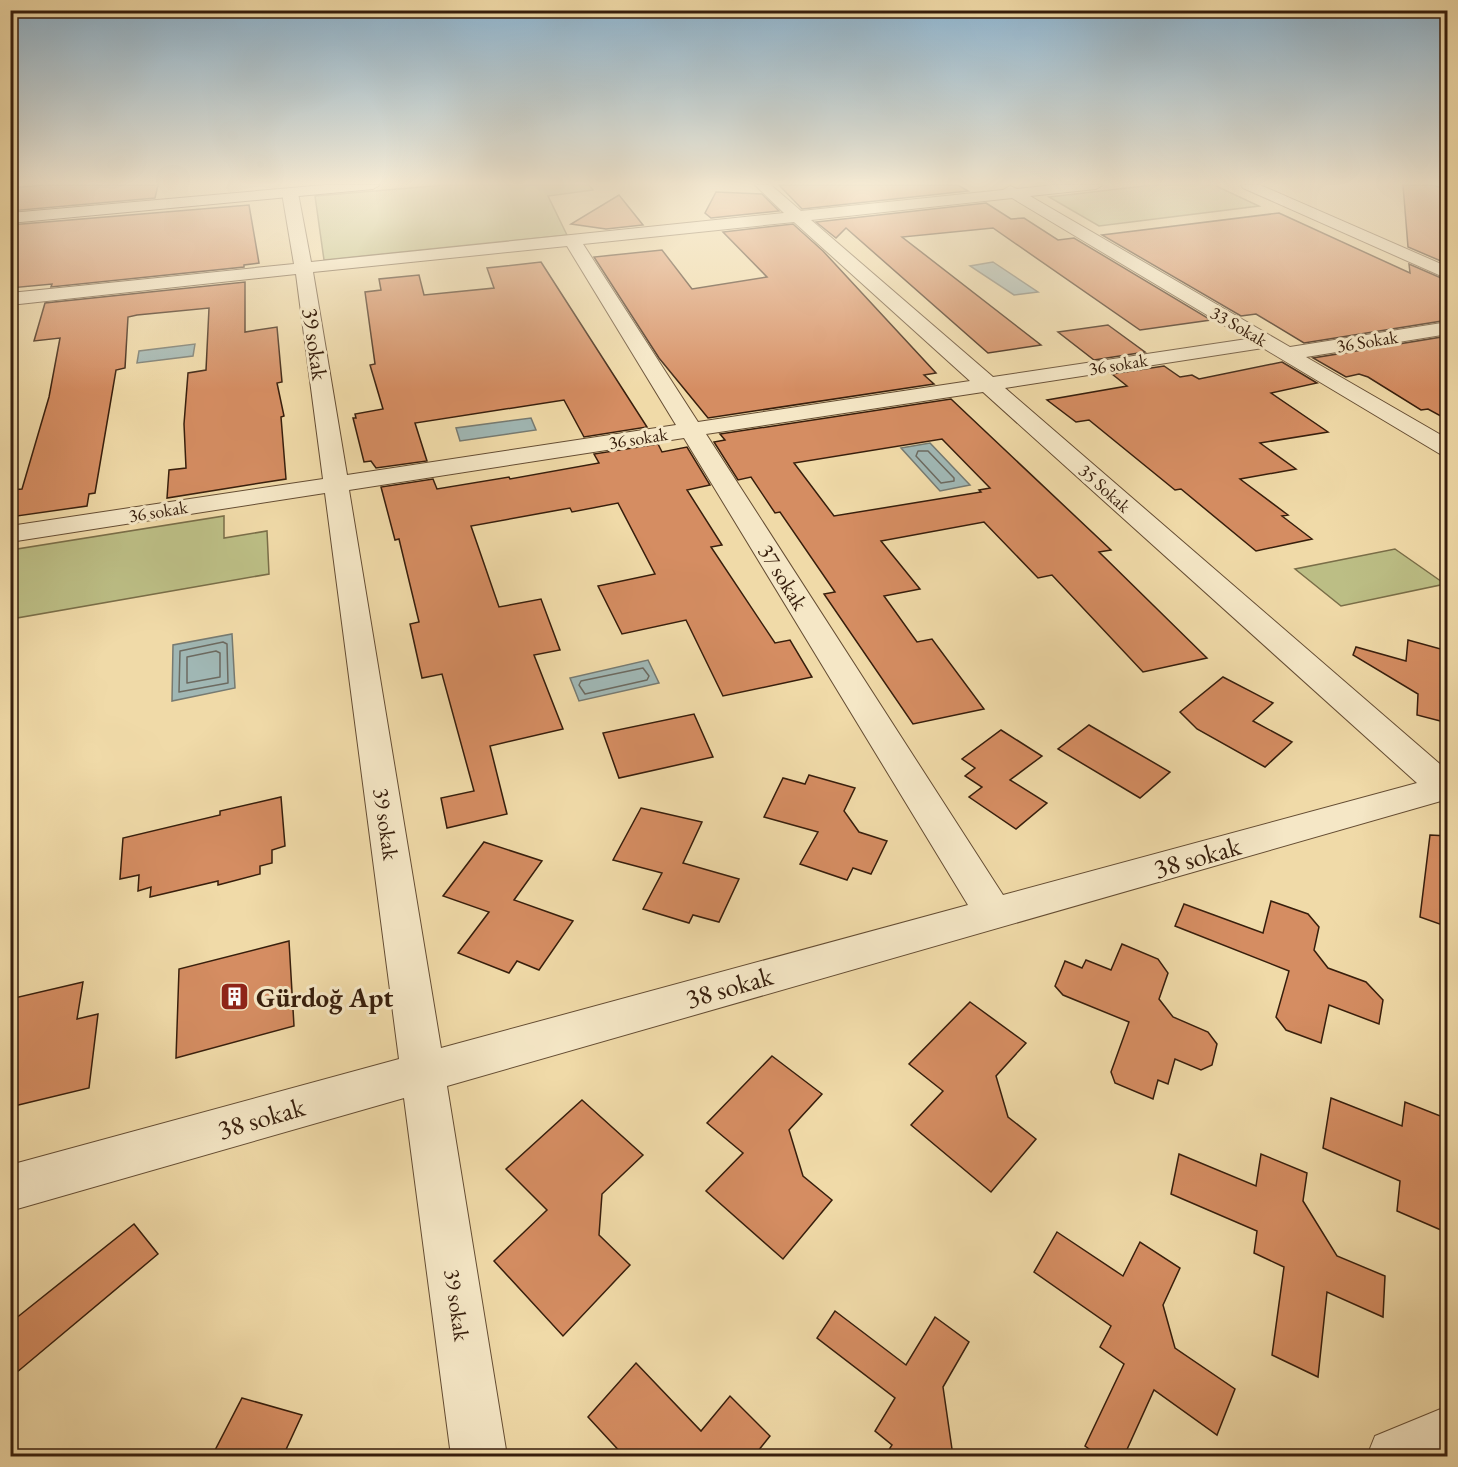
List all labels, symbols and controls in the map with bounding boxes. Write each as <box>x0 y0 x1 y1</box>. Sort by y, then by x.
street label: 33 Sokak <box>1206 301 1272 352</box>
street label: 39 sokak <box>296 306 335 383</box>
street label: 36 Sokak <box>1335 325 1400 357</box>
street label: 36 sokak <box>1087 348 1150 380</box>
street label: 36 sokak <box>607 422 670 454</box>
street label: 35 Sokak <box>1074 459 1136 518</box>
street label: 36 sokak <box>127 495 190 527</box>
street label: 37 sokak <box>751 539 815 616</box>
street label: 39 sokak <box>367 786 406 863</box>
street label: 38 sokak <box>1149 828 1245 886</box>
street label: 38 sokak <box>681 958 777 1016</box>
place label: Gürdoğ Apt <box>256 980 393 1015</box>
building icon: Gürdoğ Apt <box>219 981 251 1013</box>
street label: 38 sokak <box>213 1089 309 1147</box>
street label: 39 sokak <box>438 1267 477 1344</box>

